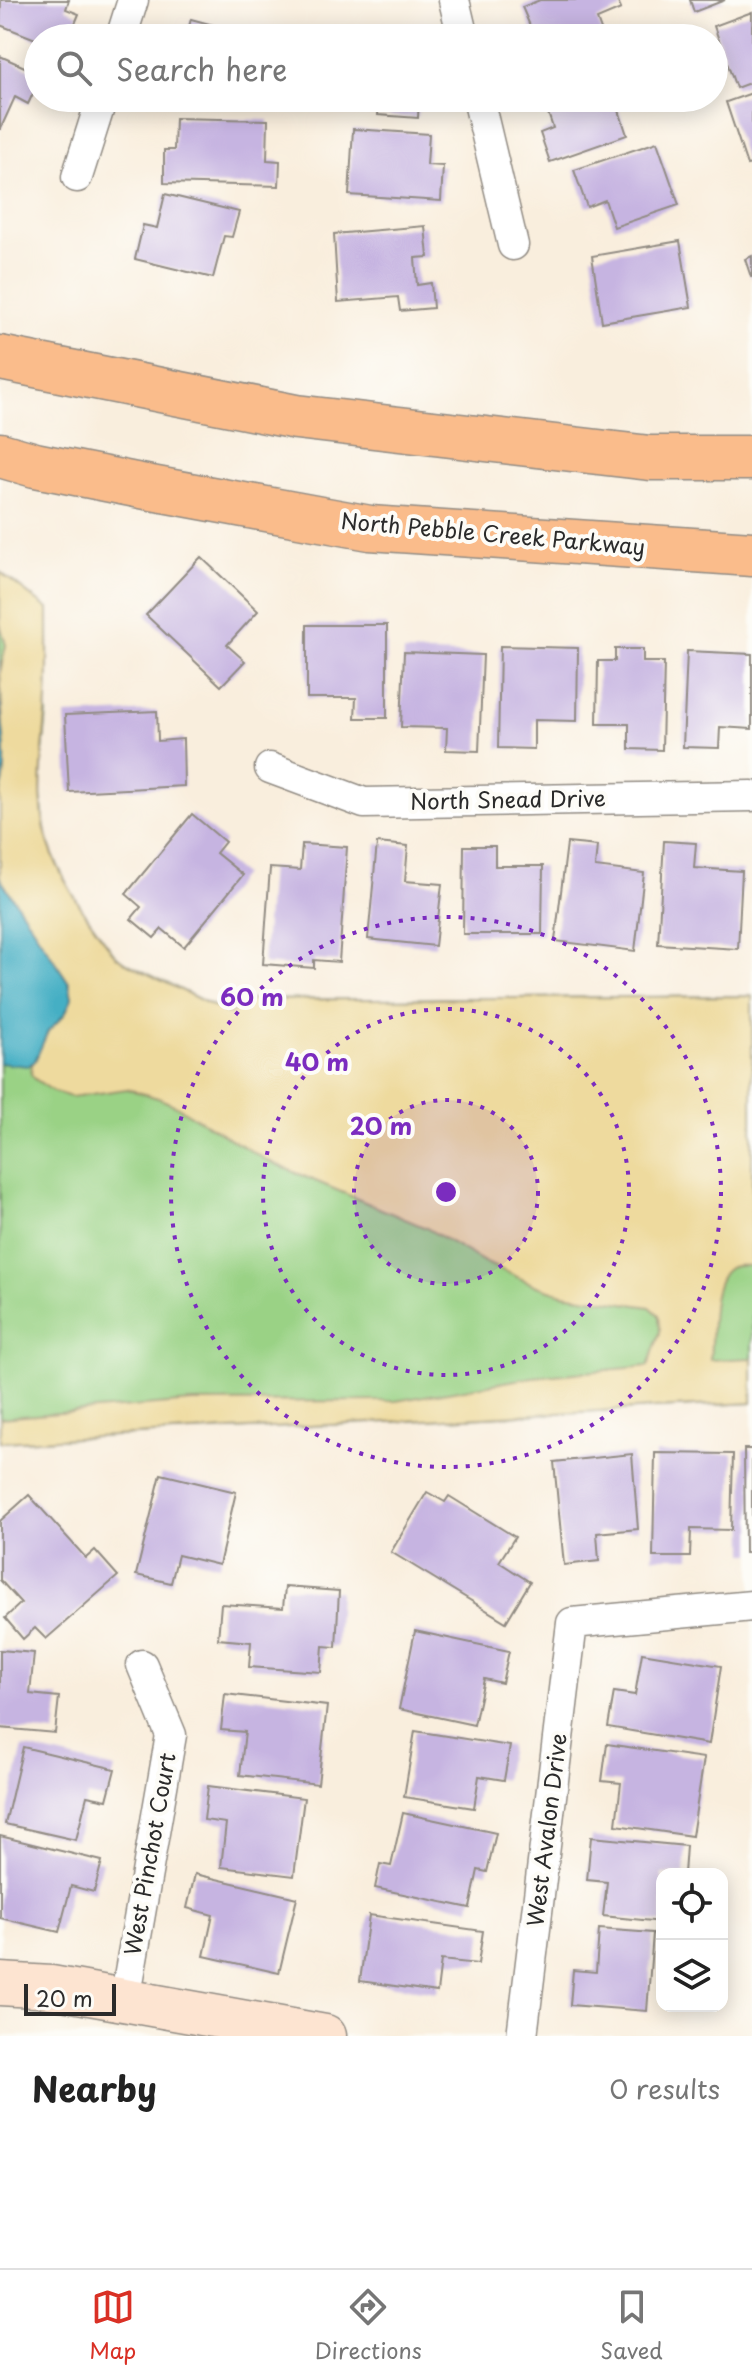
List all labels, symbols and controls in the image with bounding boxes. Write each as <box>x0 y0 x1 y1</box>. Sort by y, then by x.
search box <box>24 24 728 112</box>
icon: search <box>52 46 96 90</box>
text: Search here <box>116 46 288 91</box>
street label: North Pebble Creek Parkway <box>340 503 647 562</box>
street label: North Snead Drive <box>410 780 606 817</box>
text: 60 m <box>220 978 284 1014</box>
text: 40 m <box>285 1043 349 1079</box>
text: 20 m <box>350 1107 412 1143</box>
centre of rings <box>432 1178 460 1206</box>
street label: West Avalon Drive <box>517 1731 574 1928</box>
street label: West Pinchot Court <box>114 1750 183 1958</box>
map controls <box>656 1868 728 2012</box>
button: locate <box>656 1868 728 1940</box>
button: layers <box>656 1940 728 2012</box>
scale bar <box>24 1980 116 2016</box>
text: 20 m <box>36 1981 93 2014</box>
text: Nearby <box>32 2062 157 2114</box>
text: 0 results <box>609 2069 720 2108</box>
tab: Map <box>89 2285 136 2366</box>
tab: Directions <box>315 2285 422 2366</box>
tab: Saved <box>600 2285 663 2366</box>

